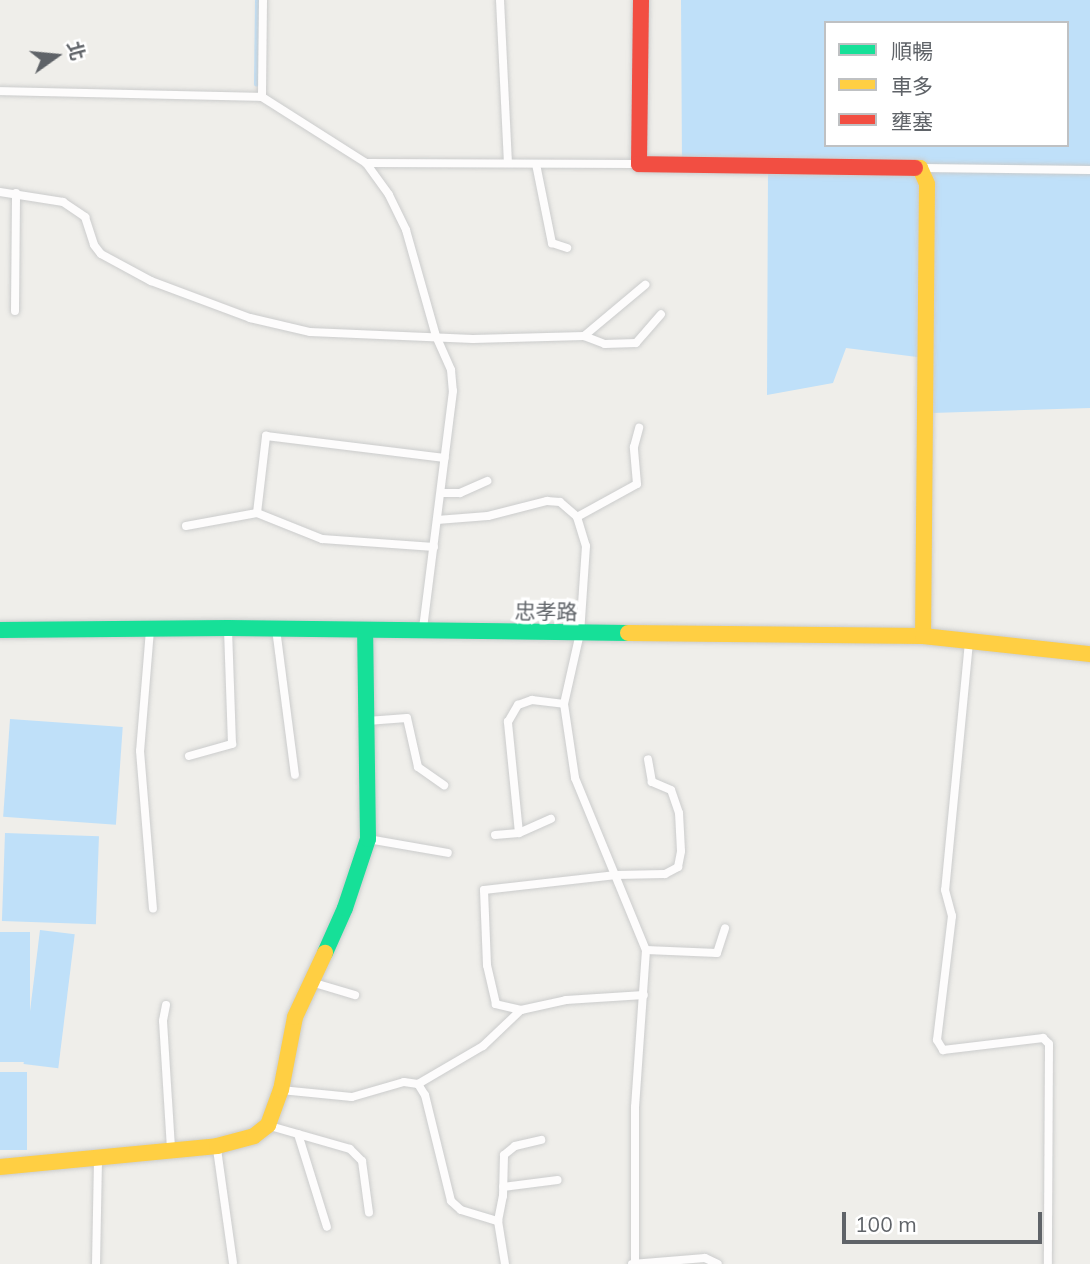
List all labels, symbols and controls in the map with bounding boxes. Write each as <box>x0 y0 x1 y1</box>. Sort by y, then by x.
north arrow <box>21 21 91 91</box>
legend <box>824 21 1069 147</box>
text: 北 <box>62 38 90 63</box>
text: 順暢 <box>891 38 933 64</box>
text: 車多 <box>891 73 933 99</box>
text: 壅塞 <box>891 108 933 134</box>
street label: 忠孝路 <box>514 598 578 624</box>
scale bar <box>845 1198 1044 1242</box>
text: 100 m <box>855 1211 917 1237</box>

